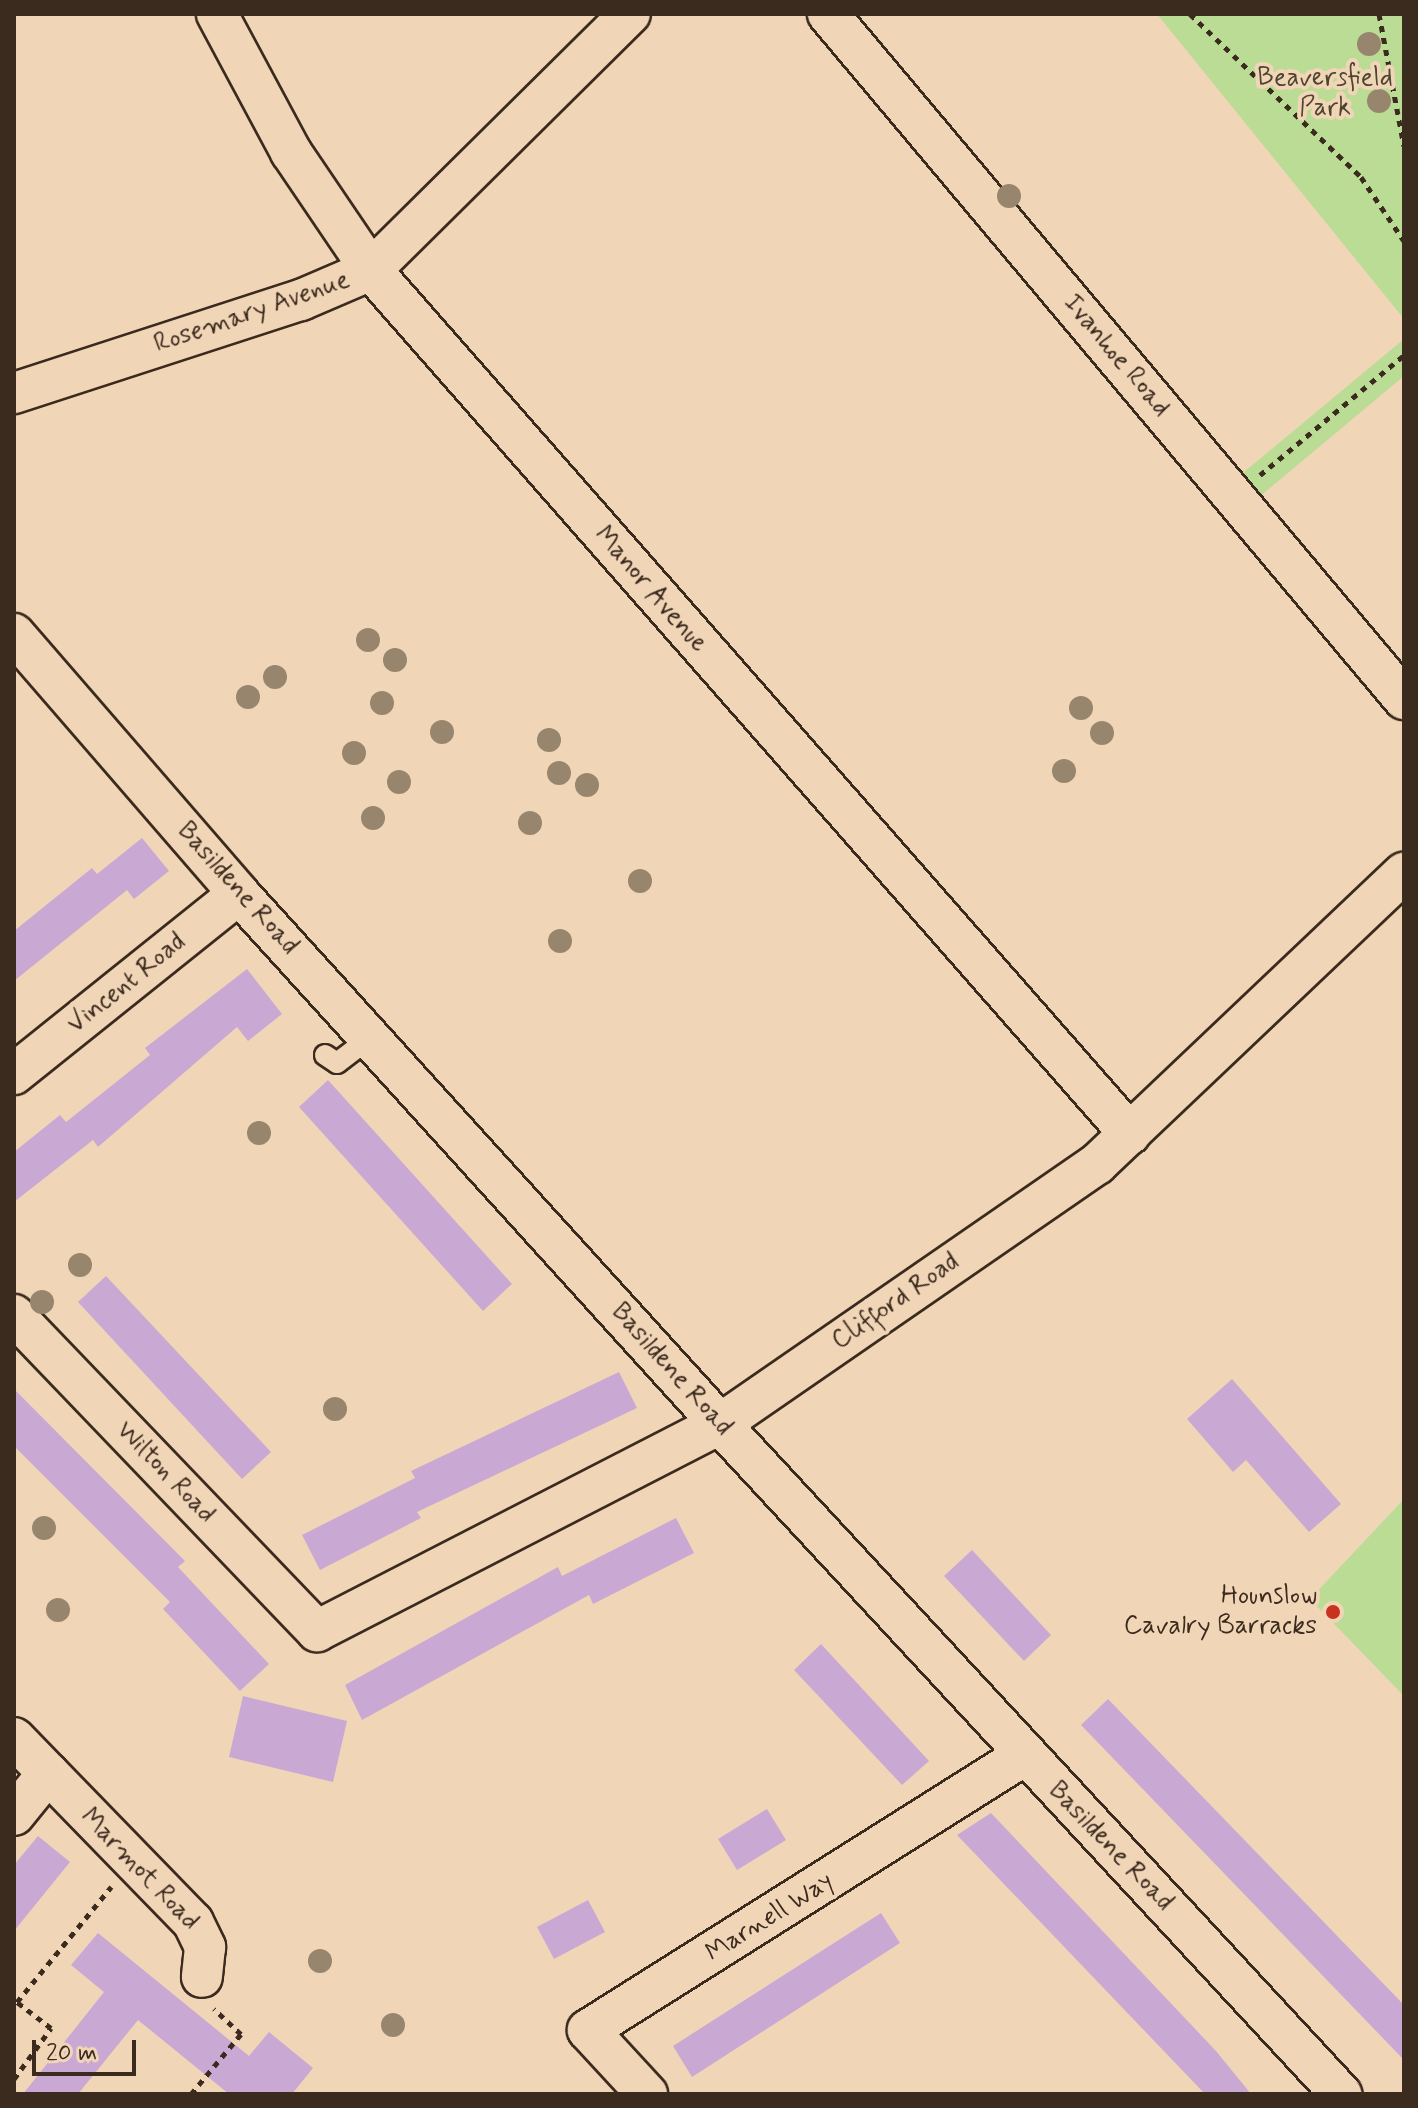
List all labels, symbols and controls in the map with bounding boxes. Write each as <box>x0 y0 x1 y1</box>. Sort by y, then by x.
park label: Beaversfield Park <box>1257 63 1393 124</box>
street label: Rosemary Avenue <box>149 265 355 361</box>
street label: Ivanhoe Road <box>1057 289 1175 423</box>
street label: Manor Avenue <box>585 519 715 661</box>
street label: Basildene Road <box>171 818 303 960</box>
street label: Vincent Road <box>62 927 192 1041</box>
street label: Clifford Road <box>827 1247 965 1357</box>
street label: Basildene Road <box>605 1299 737 1441</box>
street label: Wilton Road <box>109 1416 221 1530</box>
place label: Hounslow Cavalry Barracks <box>1123 1581 1317 1642</box>
marker: Hounslow Cavalry Barracks <box>1324 1603 1342 1621</box>
street label: Basildene Road <box>1042 1777 1178 1917</box>
street label: Marmot Road <box>73 1802 205 1938</box>
street label: Marnell Way <box>699 1865 841 1971</box>
scale bar <box>36 2024 140 2074</box>
text: 20 m <box>46 2038 97 2069</box>

